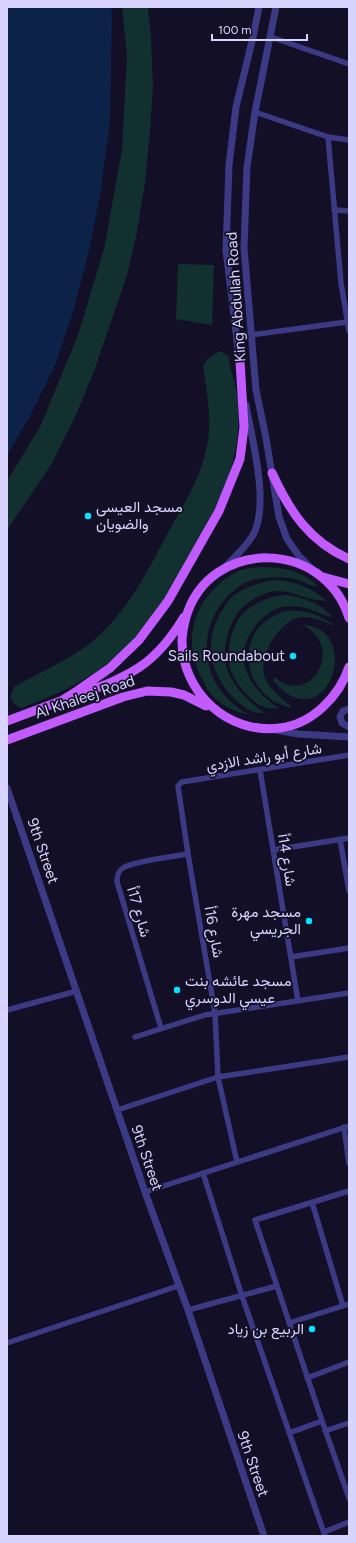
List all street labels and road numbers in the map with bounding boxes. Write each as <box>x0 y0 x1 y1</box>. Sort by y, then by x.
street label: King Abdullah Road <box>222 231 250 363</box>
street label: Al Khaleej Road <box>33 672 137 722</box>
street label: شارع أبو راشد الازدي <box>205 739 324 779</box>
street label: 9th Street <box>23 816 63 886</box>
street label: شارع 14أ <box>272 832 300 888</box>
street label: شارع 17أ <box>121 885 155 940</box>
street label: شارع 16أ <box>199 905 227 960</box>
street label: 9th Street <box>127 1123 167 1193</box>
street label: 9th Street <box>233 1429 273 1499</box>

